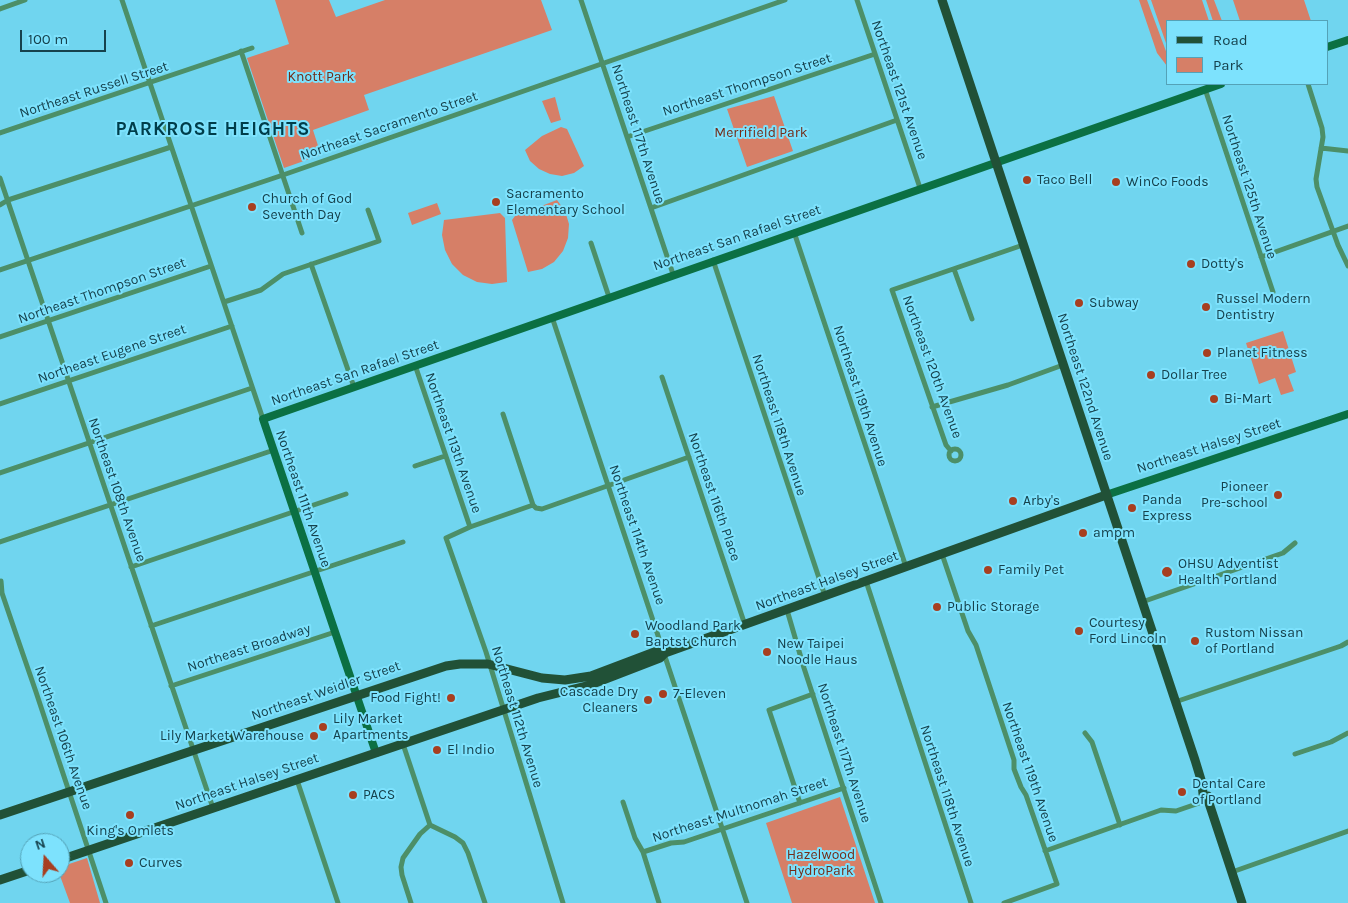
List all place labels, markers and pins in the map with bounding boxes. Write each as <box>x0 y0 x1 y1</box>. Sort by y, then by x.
place label: Taco Bell <box>1037 172 1092 188</box>
marker: Taco Bell <box>1021 174 1033 186</box>
place label: WinCo Foods <box>1126 174 1209 190</box>
marker: WinCo Foods <box>1110 176 1122 188</box>
place label: Sacramento Elementary School <box>506 186 625 218</box>
place label: Church of God Seventh Day <box>262 191 352 223</box>
marker: Sacramento Elementary School <box>490 196 502 208</box>
marker: Church of God Seventh Day <box>246 201 258 213</box>
place label: Dotty's <box>1201 256 1244 272</box>
marker: Dotty's <box>1185 258 1197 270</box>
place label: Russel Modern Dentistry <box>1216 291 1311 324</box>
place label: Subway <box>1089 295 1139 311</box>
marker: Subway <box>1073 297 1085 309</box>
marker: Russel Modern Dentistry <box>1200 301 1212 313</box>
place label: Planet Fitness <box>1217 345 1308 361</box>
marker: Planet Fitness <box>1201 347 1213 359</box>
place label: Dollar Tree <box>1161 367 1227 383</box>
marker: Dollar Tree <box>1145 369 1157 381</box>
place label: Bi-Mart <box>1224 391 1272 407</box>
marker: Bi-Mart <box>1208 393 1220 405</box>
place label: Pioneer Pre-school <box>1201 479 1268 512</box>
marker: Pioneer Pre-school <box>1272 489 1284 501</box>
place label: Panda Express <box>1142 492 1192 524</box>
place label: Arby's <box>1023 493 1060 509</box>
marker: Arby's <box>1007 495 1019 507</box>
marker: Panda Express <box>1126 502 1138 514</box>
place label: ampm <box>1093 525 1135 541</box>
marker: ampm <box>1077 527 1089 539</box>
place label: OHSU Adventist Health Portland <box>1178 556 1278 588</box>
place label: Family Pet <box>998 562 1064 578</box>
marker: Family Pet <box>982 564 994 576</box>
marker: OHSU Adventist Health Portland <box>1160 565 1174 579</box>
place label: Public Storage <box>947 599 1039 615</box>
marker: Public Storage <box>931 601 943 613</box>
place label: Courtesy Ford Lincoln <box>1089 615 1167 648</box>
place label: Woodland Park Baptst Church <box>645 618 741 650</box>
marker: Courtesy Ford Lincoln <box>1073 625 1085 637</box>
place label: Rustom Nissan of Portland <box>1205 625 1303 658</box>
marker: Woodland Park Baptst Church <box>629 628 641 640</box>
marker: Rustom Nissan of Portland <box>1189 635 1201 647</box>
place label: New Taipei Noodle Haus <box>777 636 858 669</box>
marker: New Taipei Noodle Haus <box>761 646 773 658</box>
place label: Cascade Dry Cleaners <box>560 684 638 716</box>
place label: 7-Eleven <box>673 686 726 702</box>
marker: 7-Eleven <box>657 688 669 700</box>
place label: Food Fight! <box>370 690 441 706</box>
marker: Food Fight! <box>445 692 457 704</box>
marker: Cascade Dry Cleaners <box>642 694 654 706</box>
place label: Lily Market Apartments <box>333 711 409 744</box>
marker: Lily Market Apartments <box>317 721 329 733</box>
place label: Lily Market Warehouse <box>160 728 304 744</box>
marker: Lily Market Warehouse <box>308 730 320 742</box>
place label: El Indio <box>447 742 495 758</box>
marker: El Indio <box>431 744 443 756</box>
place label: Dental Care of Portland <box>1192 776 1266 809</box>
marker: Dental Care of Portland <box>1176 786 1188 798</box>
place label: PACS <box>363 787 395 803</box>
marker: PACS <box>347 789 359 801</box>
marker: King's Omlets <box>124 809 136 821</box>
place label: King's Omlets <box>86 823 174 839</box>
place label: Curves <box>139 855 183 871</box>
marker: Curves <box>123 857 135 869</box>

